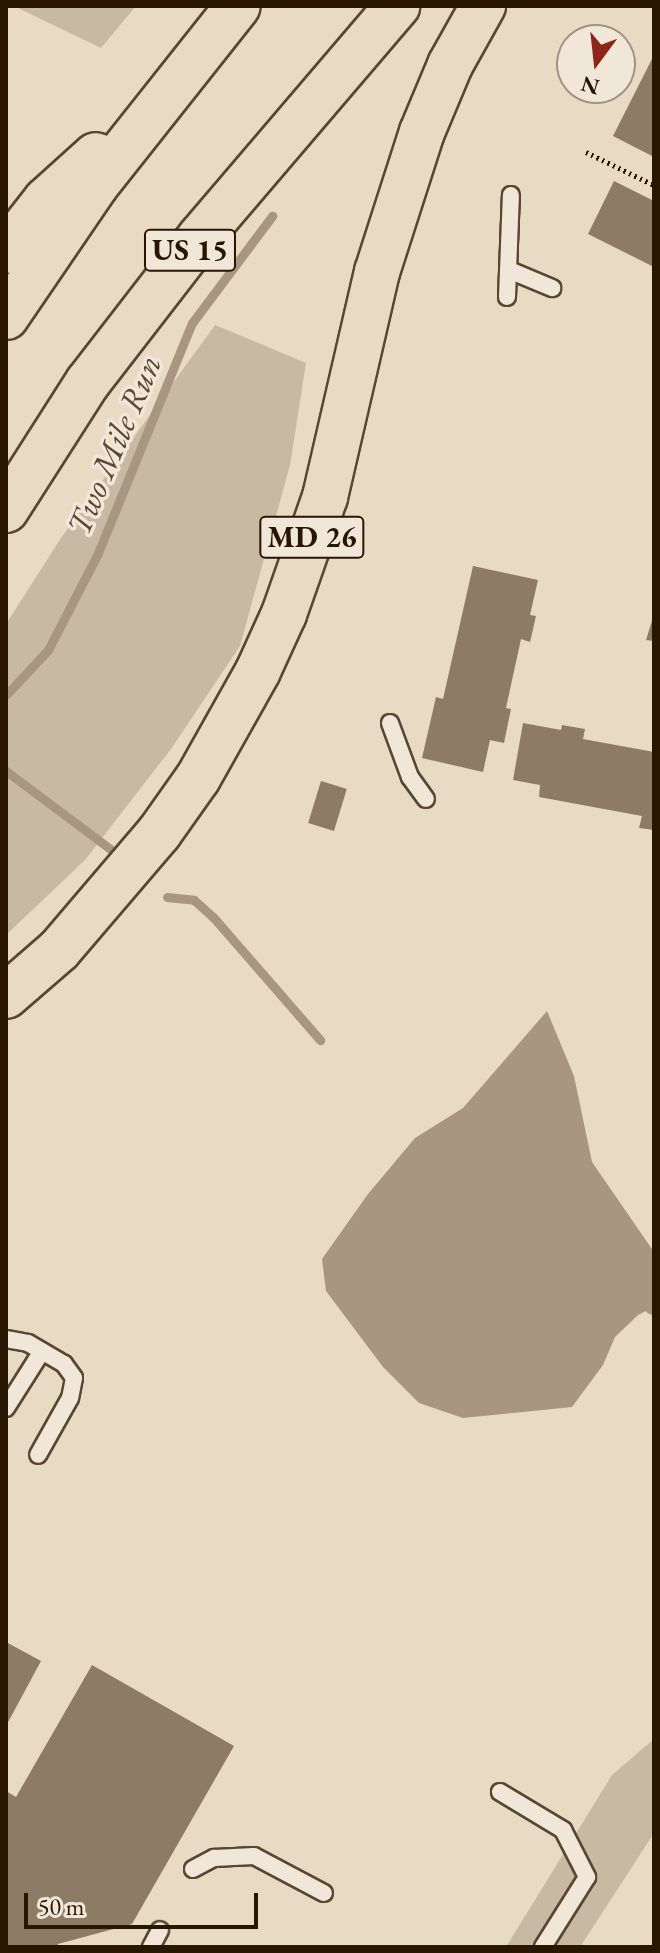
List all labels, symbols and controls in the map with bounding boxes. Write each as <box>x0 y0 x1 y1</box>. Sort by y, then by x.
north arrow <box>556 24 636 104</box>
text: N <box>578 69 603 102</box>
road number: US 15 <box>142 224 238 276</box>
water label: Two Mile Run <box>58 349 170 541</box>
road number: MD 26 <box>258 511 366 563</box>
scale bar <box>28 1877 262 1927</box>
text: 50 m <box>38 1891 85 1922</box>

